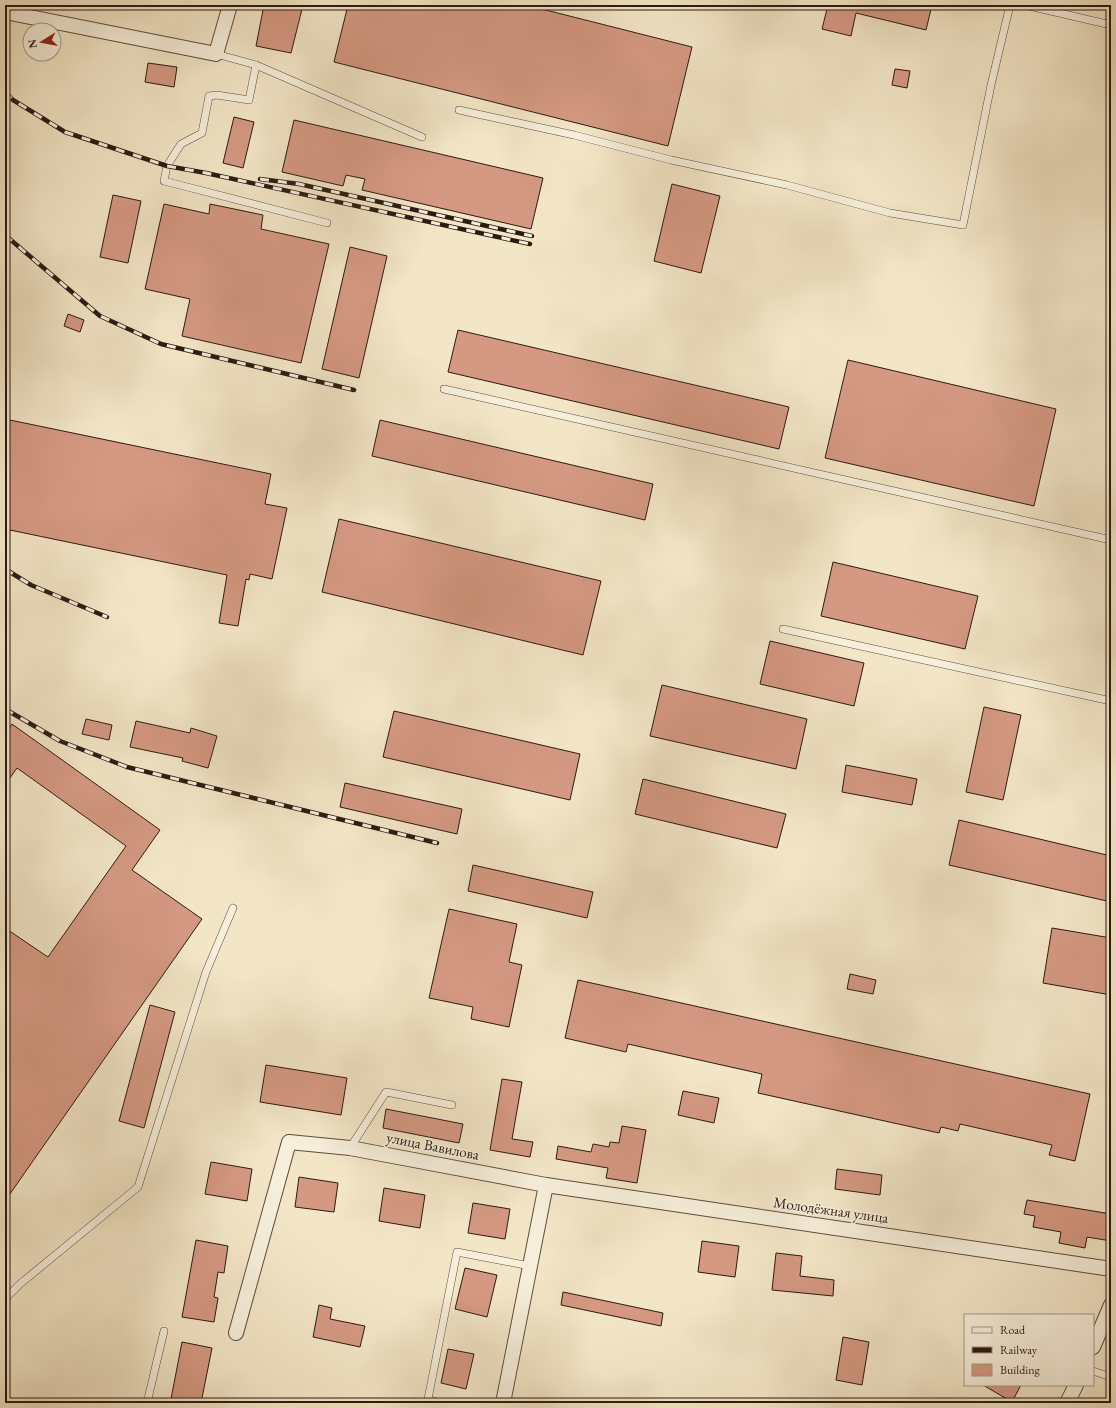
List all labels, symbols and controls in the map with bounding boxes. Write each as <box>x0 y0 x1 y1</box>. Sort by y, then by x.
north arrow <box>22 22 62 62</box>
text: N <box>24 38 40 50</box>
street label: улица Вавилова <box>385 1127 481 1164</box>
street label: Молодёжная улица <box>772 1192 890 1227</box>
legend <box>964 1314 1094 1386</box>
text: Road <box>1000 1322 1026 1338</box>
text: Railway <box>1000 1342 1038 1358</box>
text: Building <box>1000 1362 1041 1378</box>

